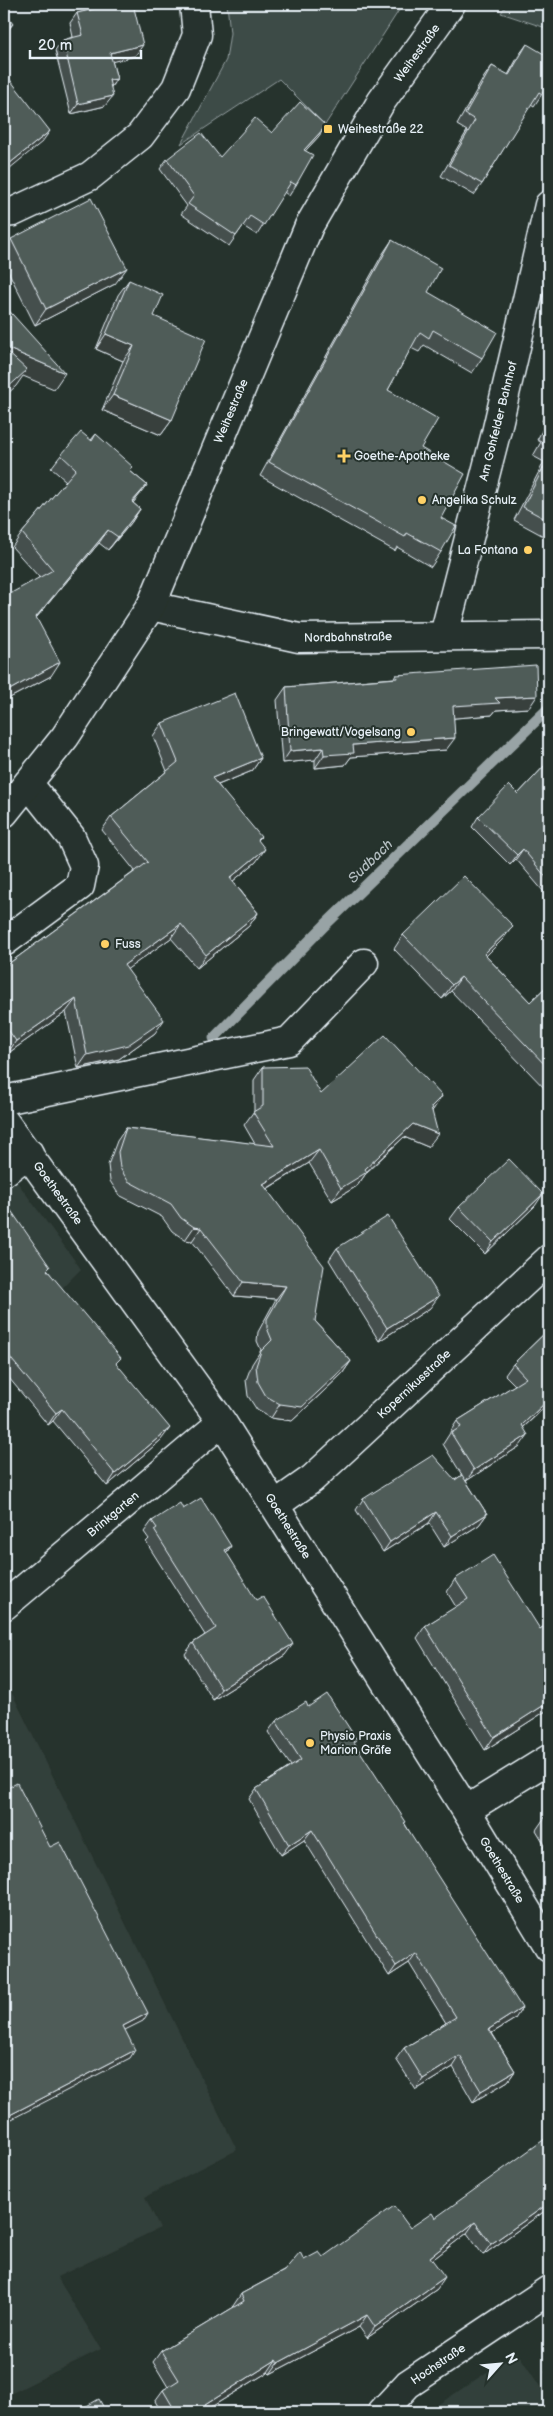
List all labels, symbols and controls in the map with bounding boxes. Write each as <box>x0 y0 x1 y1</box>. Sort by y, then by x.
street label: Weihestraße <box>391 21 444 85</box>
scale bar <box>30 28 141 60</box>
text: 20 m <box>38 36 72 55</box>
place label: Weihestraße 22 <box>338 122 424 137</box>
marker: Weihestraße 22 <box>322 123 334 135</box>
street label: Am Gohfelder Bahnhof <box>476 359 521 483</box>
street label: Weihestraße <box>211 377 252 446</box>
place label: Goethe-Apotheke <box>354 449 450 464</box>
marker: Goethe-Apotheke <box>338 450 350 462</box>
place label: Angelika Schulz <box>432 493 517 508</box>
marker: Angelika Schulz <box>416 494 428 506</box>
place label: La Fontana <box>457 543 518 558</box>
marker: La Fontana <box>522 544 534 556</box>
street label: Nordbahnstraße <box>304 629 392 646</box>
place label: Bringewatt/Vogelsang <box>281 725 401 740</box>
marker: Bringewatt/Vogelsang <box>405 726 417 738</box>
water label: Sudbach <box>344 836 397 887</box>
place label: Fuss <box>115 937 141 952</box>
marker: Fuss <box>99 938 111 950</box>
street label: Goethestraße <box>30 1159 86 1228</box>
street label: Kopernikusstraße <box>374 1346 454 1422</box>
street label: Brinkgarten <box>84 1488 143 1540</box>
street label: Goethestraße <box>261 1491 314 1562</box>
place label: Physio Praxis Marion Gräfe <box>320 1729 391 1758</box>
marker: Physio Praxis Marion Gräfe <box>304 1737 316 1749</box>
street label: Goethestraße <box>476 1834 527 1906</box>
north arrow <box>476 2338 526 2388</box>
street label: Hochstraße <box>408 2341 469 2388</box>
text: N <box>501 2350 521 2367</box>

